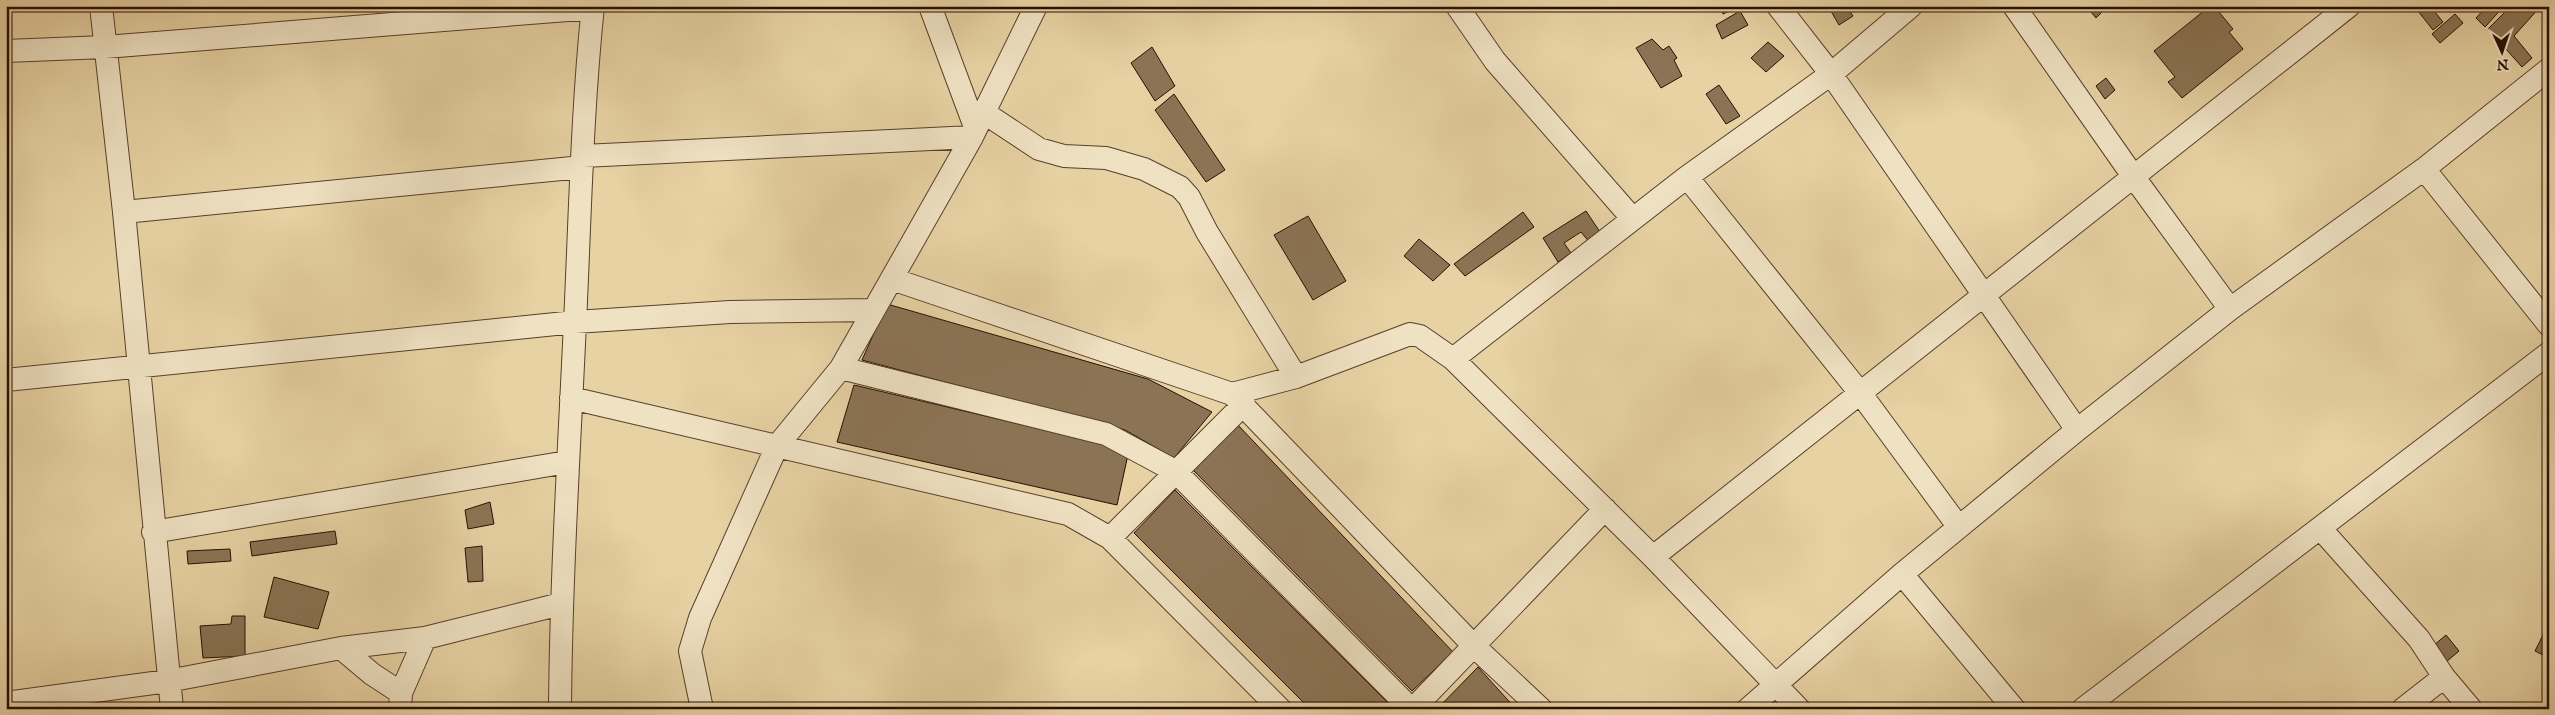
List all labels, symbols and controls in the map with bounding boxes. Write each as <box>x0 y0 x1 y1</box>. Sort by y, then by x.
north arrow <box>2478 28 2528 78</box>
text: N <box>2496 55 2510 73</box>

